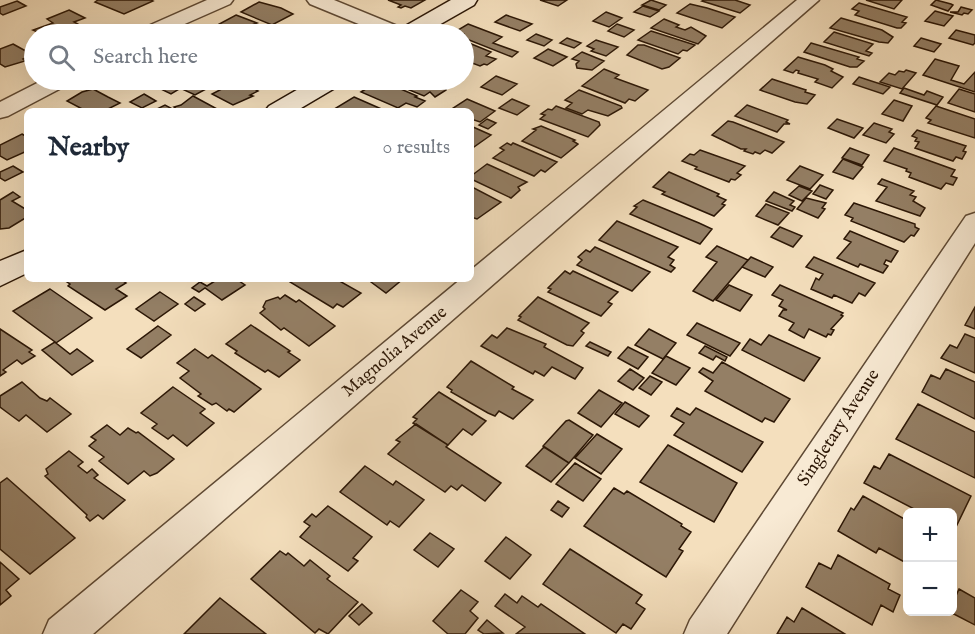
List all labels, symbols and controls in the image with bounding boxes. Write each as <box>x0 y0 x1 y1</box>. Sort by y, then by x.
search box <box>24 24 474 90</box>
icon: search <box>45 41 78 74</box>
text: Search here <box>93 43 198 71</box>
text: Nearby <box>48 131 129 164</box>
text: 0 results <box>383 135 450 160</box>
street label: Magnolia Avenue <box>338 301 452 403</box>
street label: Singletary Avenue <box>793 365 885 491</box>
map controls <box>903 508 957 616</box>
button: + <box>903 508 957 562</box>
button: − <box>903 562 957 616</box>

